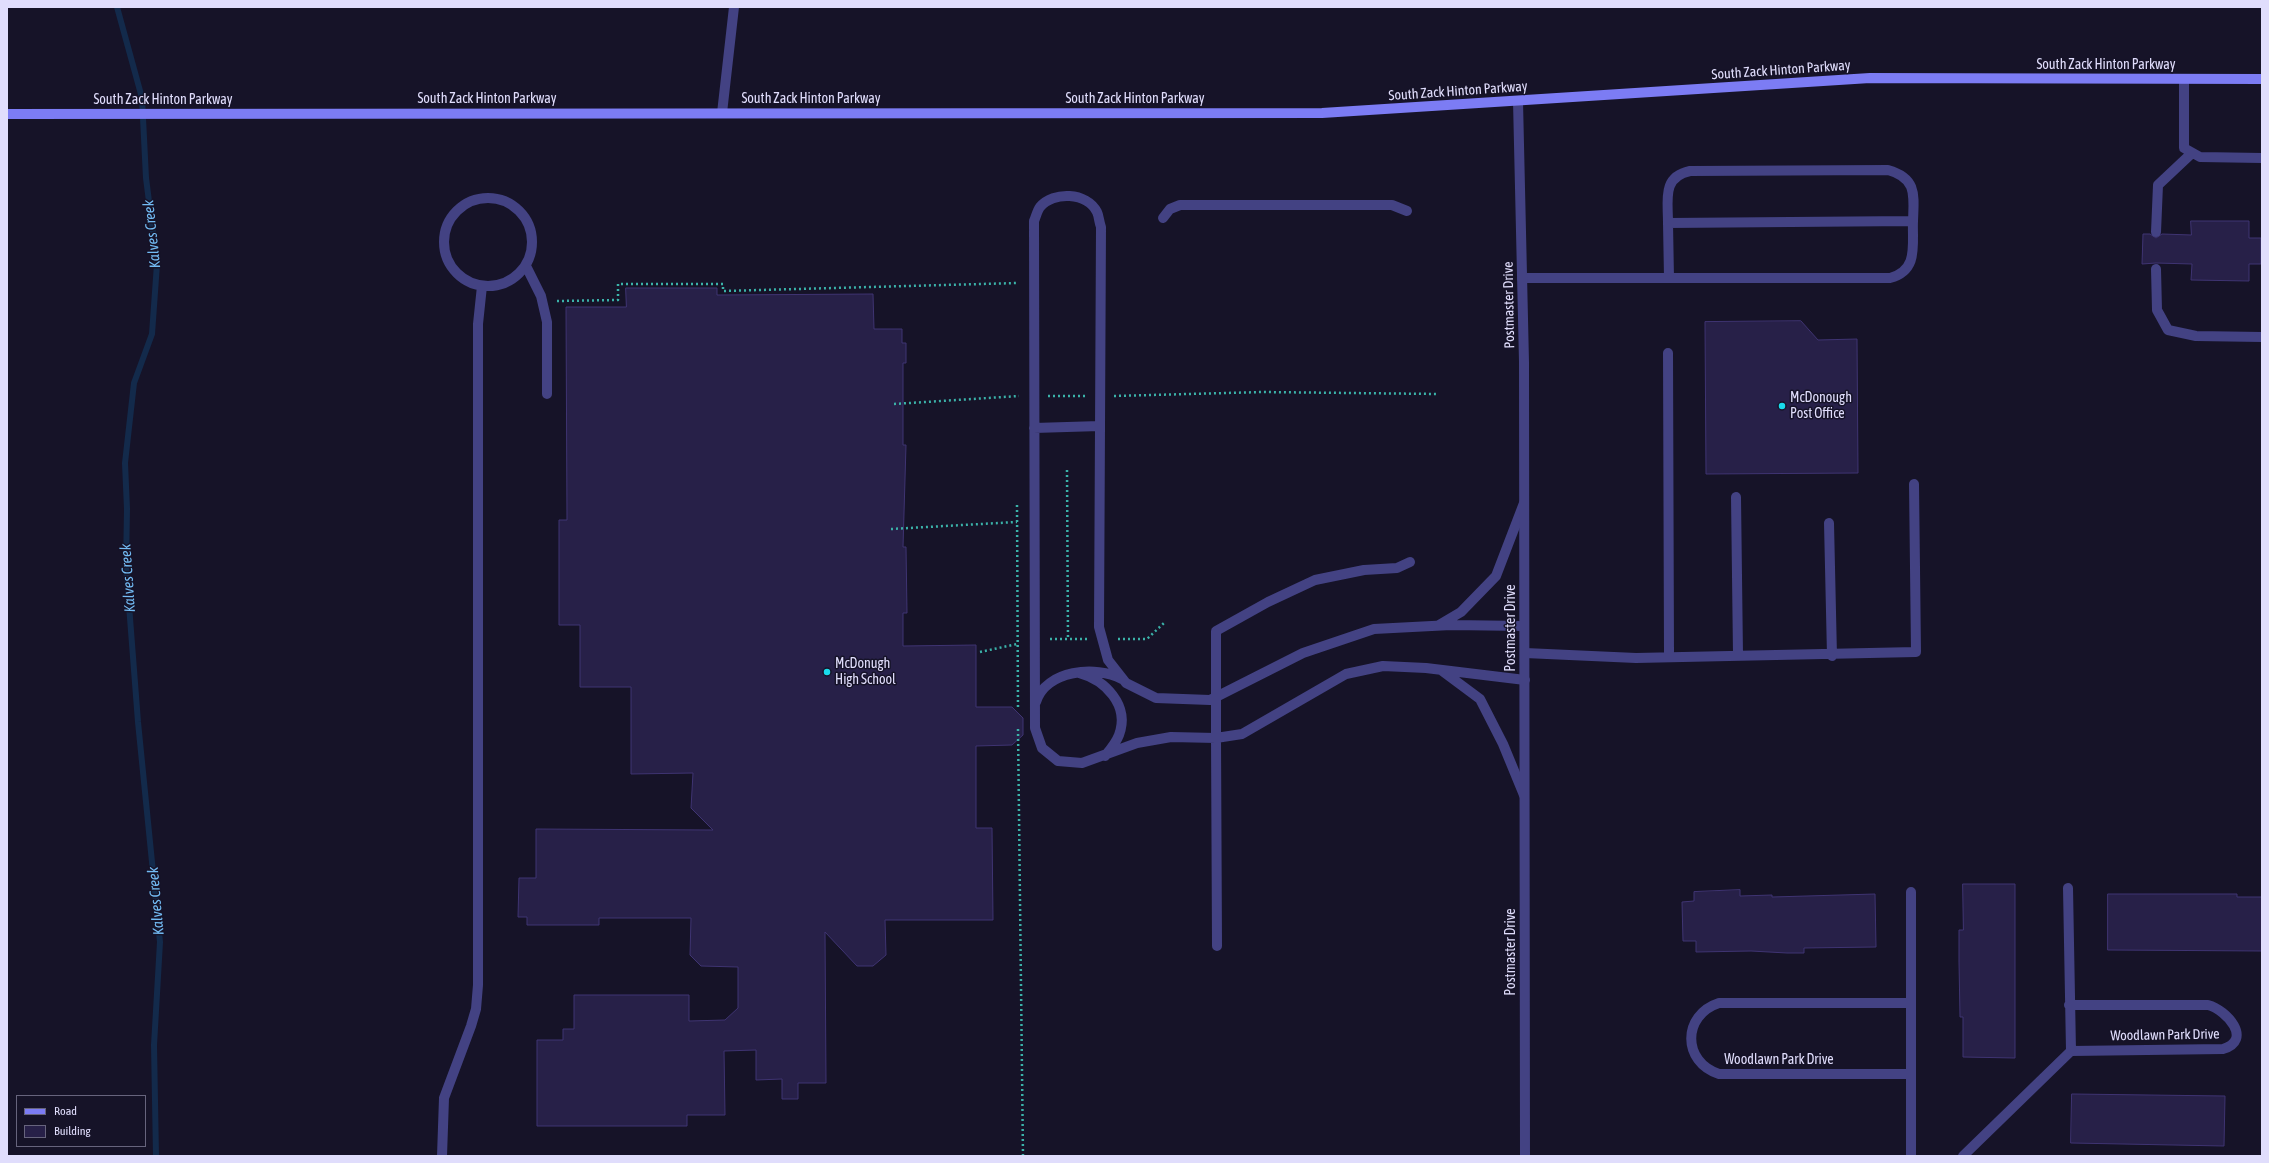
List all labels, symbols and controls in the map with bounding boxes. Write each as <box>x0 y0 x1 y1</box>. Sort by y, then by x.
street label: South Zack Hinton Parkway <box>1711 57 1851 83</box>
street label: South Zack Hinton Parkway <box>2036 57 2176 73</box>
street label: South Zack Hinton Parkway <box>1388 78 1528 104</box>
street label: South Zack Hinton Parkway <box>417 91 557 107</box>
street label: South Zack Hinton Parkway <box>741 91 881 107</box>
street label: South Zack Hinton Parkway <box>1065 91 1205 107</box>
street label: South Zack Hinton Parkway <box>93 92 233 108</box>
water label: Kalves Creek <box>139 199 165 269</box>
street label: Postmaster Drive <box>1500 261 1518 349</box>
place label: McDonough Post Office <box>1790 390 1852 422</box>
marker: McDonough Post Office <box>1777 401 1787 411</box>
water label: Kalves Creek <box>117 543 139 613</box>
street label: Postmaster Drive <box>1503 584 1519 672</box>
place label: McDonugh High School <box>835 656 896 688</box>
marker: McDonugh High School <box>822 667 832 677</box>
water label: Kalves Creek <box>144 866 168 936</box>
street label: Postmaster Drive <box>1503 908 1519 996</box>
street label: Woodlawn Park Drive <box>2110 1026 2220 1044</box>
street label: Woodlawn Park Drive <box>1724 1052 1834 1068</box>
legend <box>16 1095 146 1147</box>
text: Road <box>54 1104 77 1118</box>
text: Building <box>54 1124 91 1138</box>

